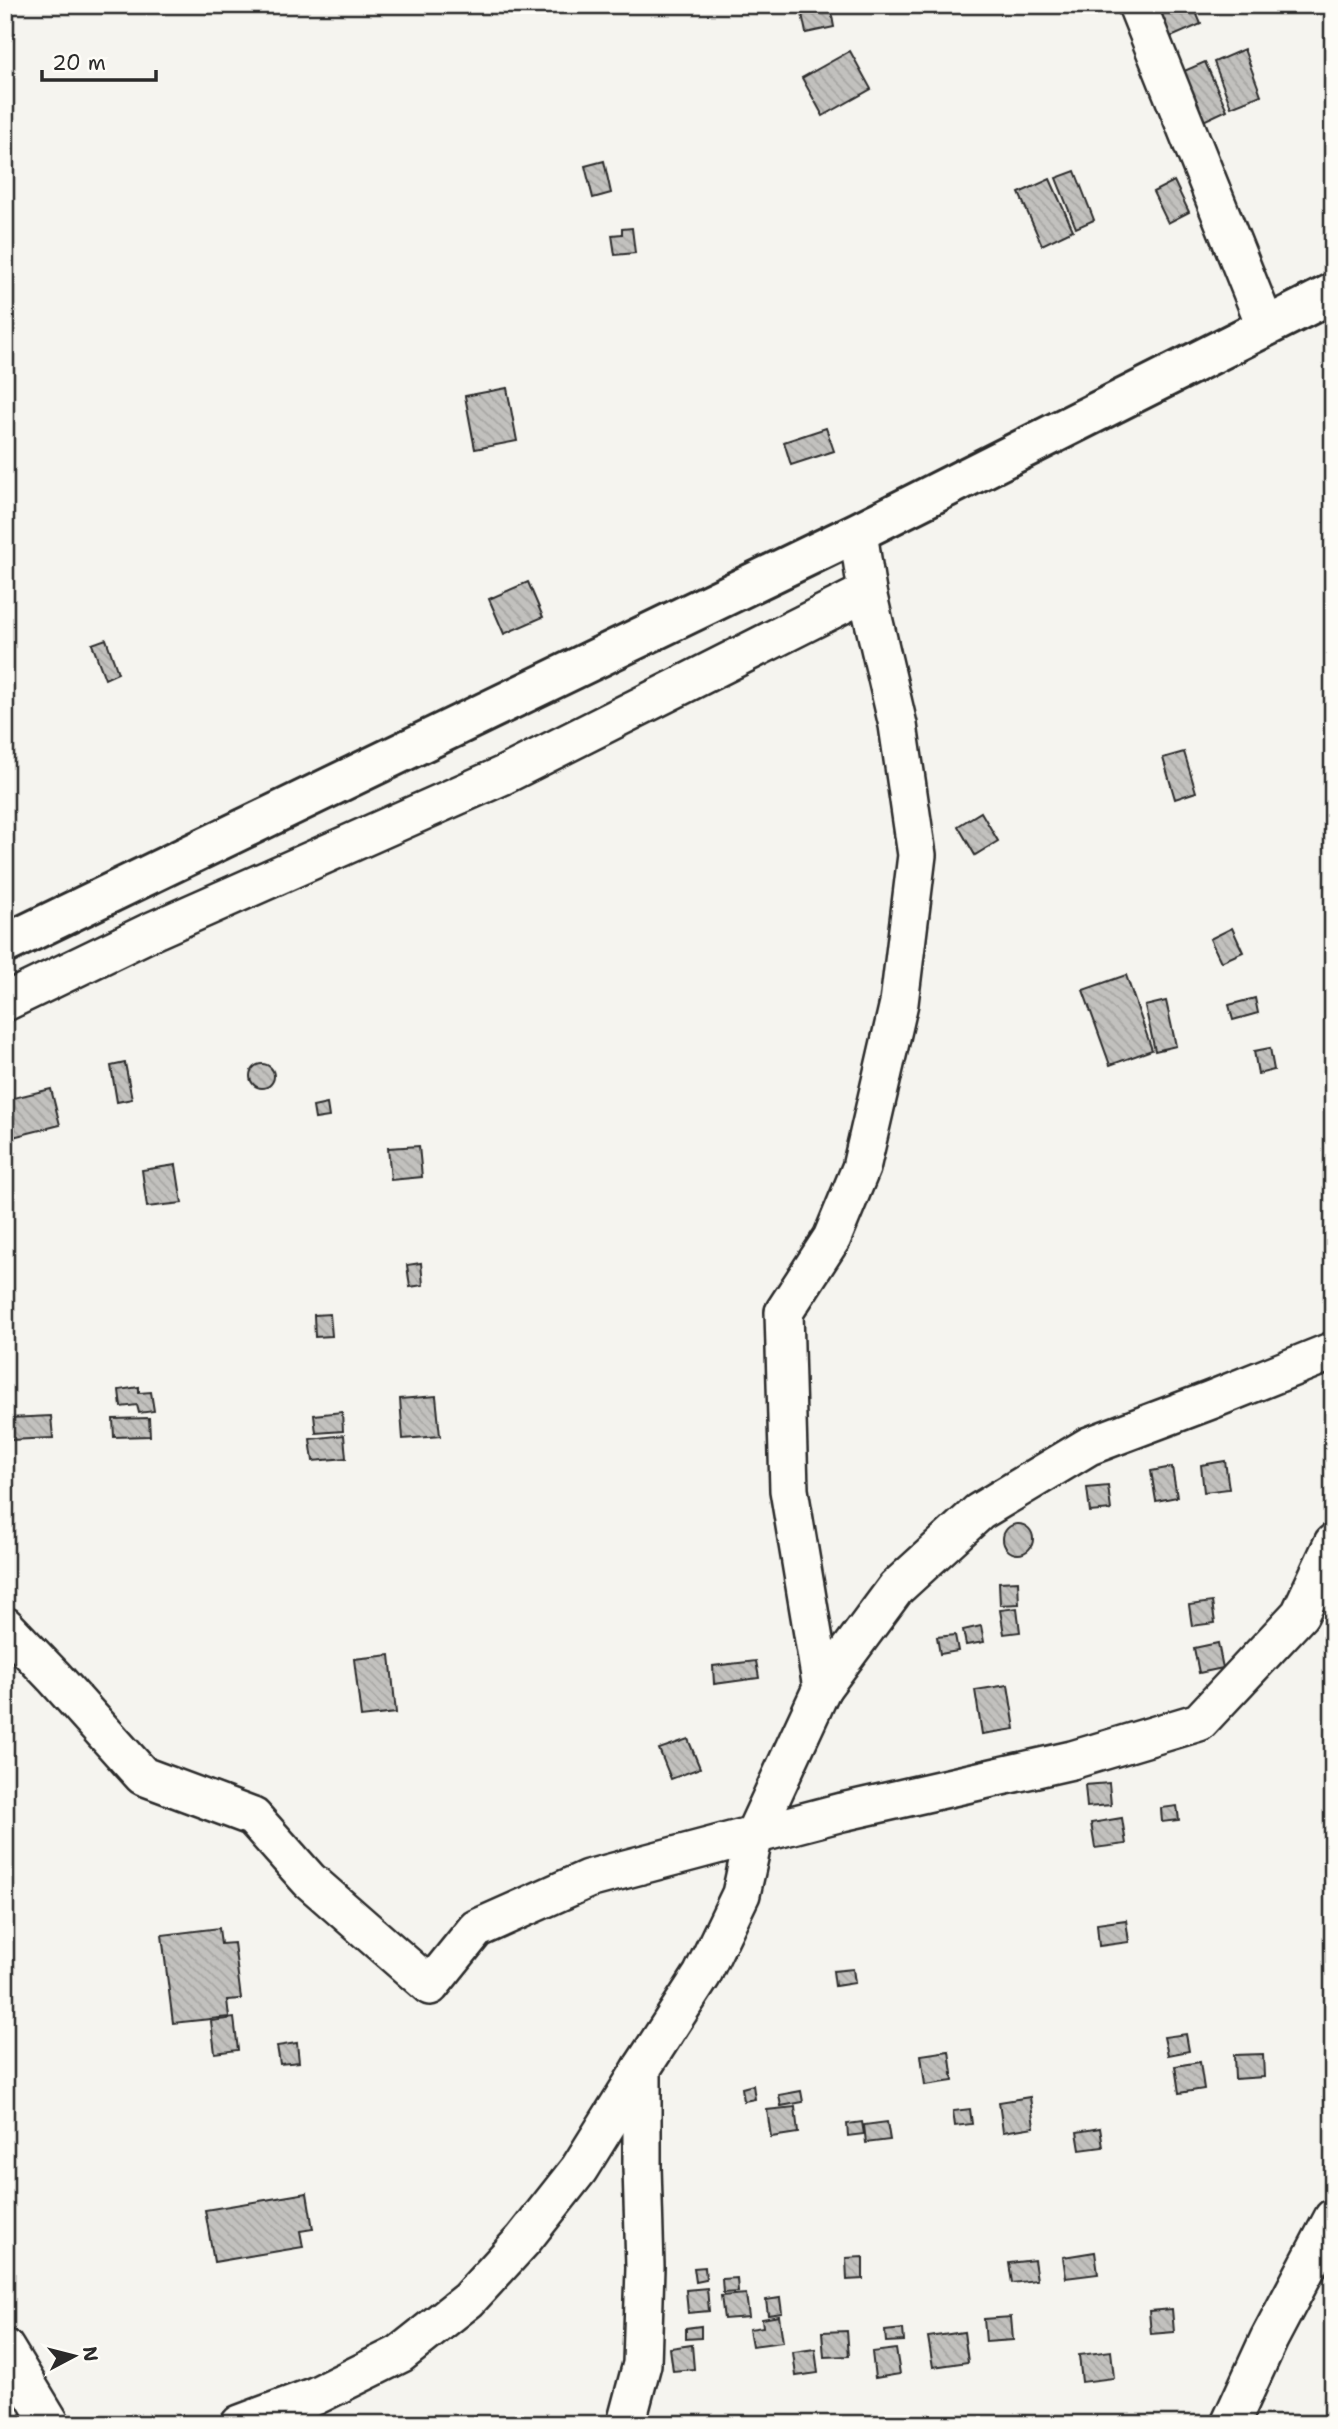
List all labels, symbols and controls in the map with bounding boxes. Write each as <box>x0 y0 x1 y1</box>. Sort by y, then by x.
scale bar <box>42 38 156 82</box>
text: 20 m <box>52 49 106 77</box>
north arrow <box>38 2320 108 2390</box>
text: N <box>77 2345 104 2363</box>

